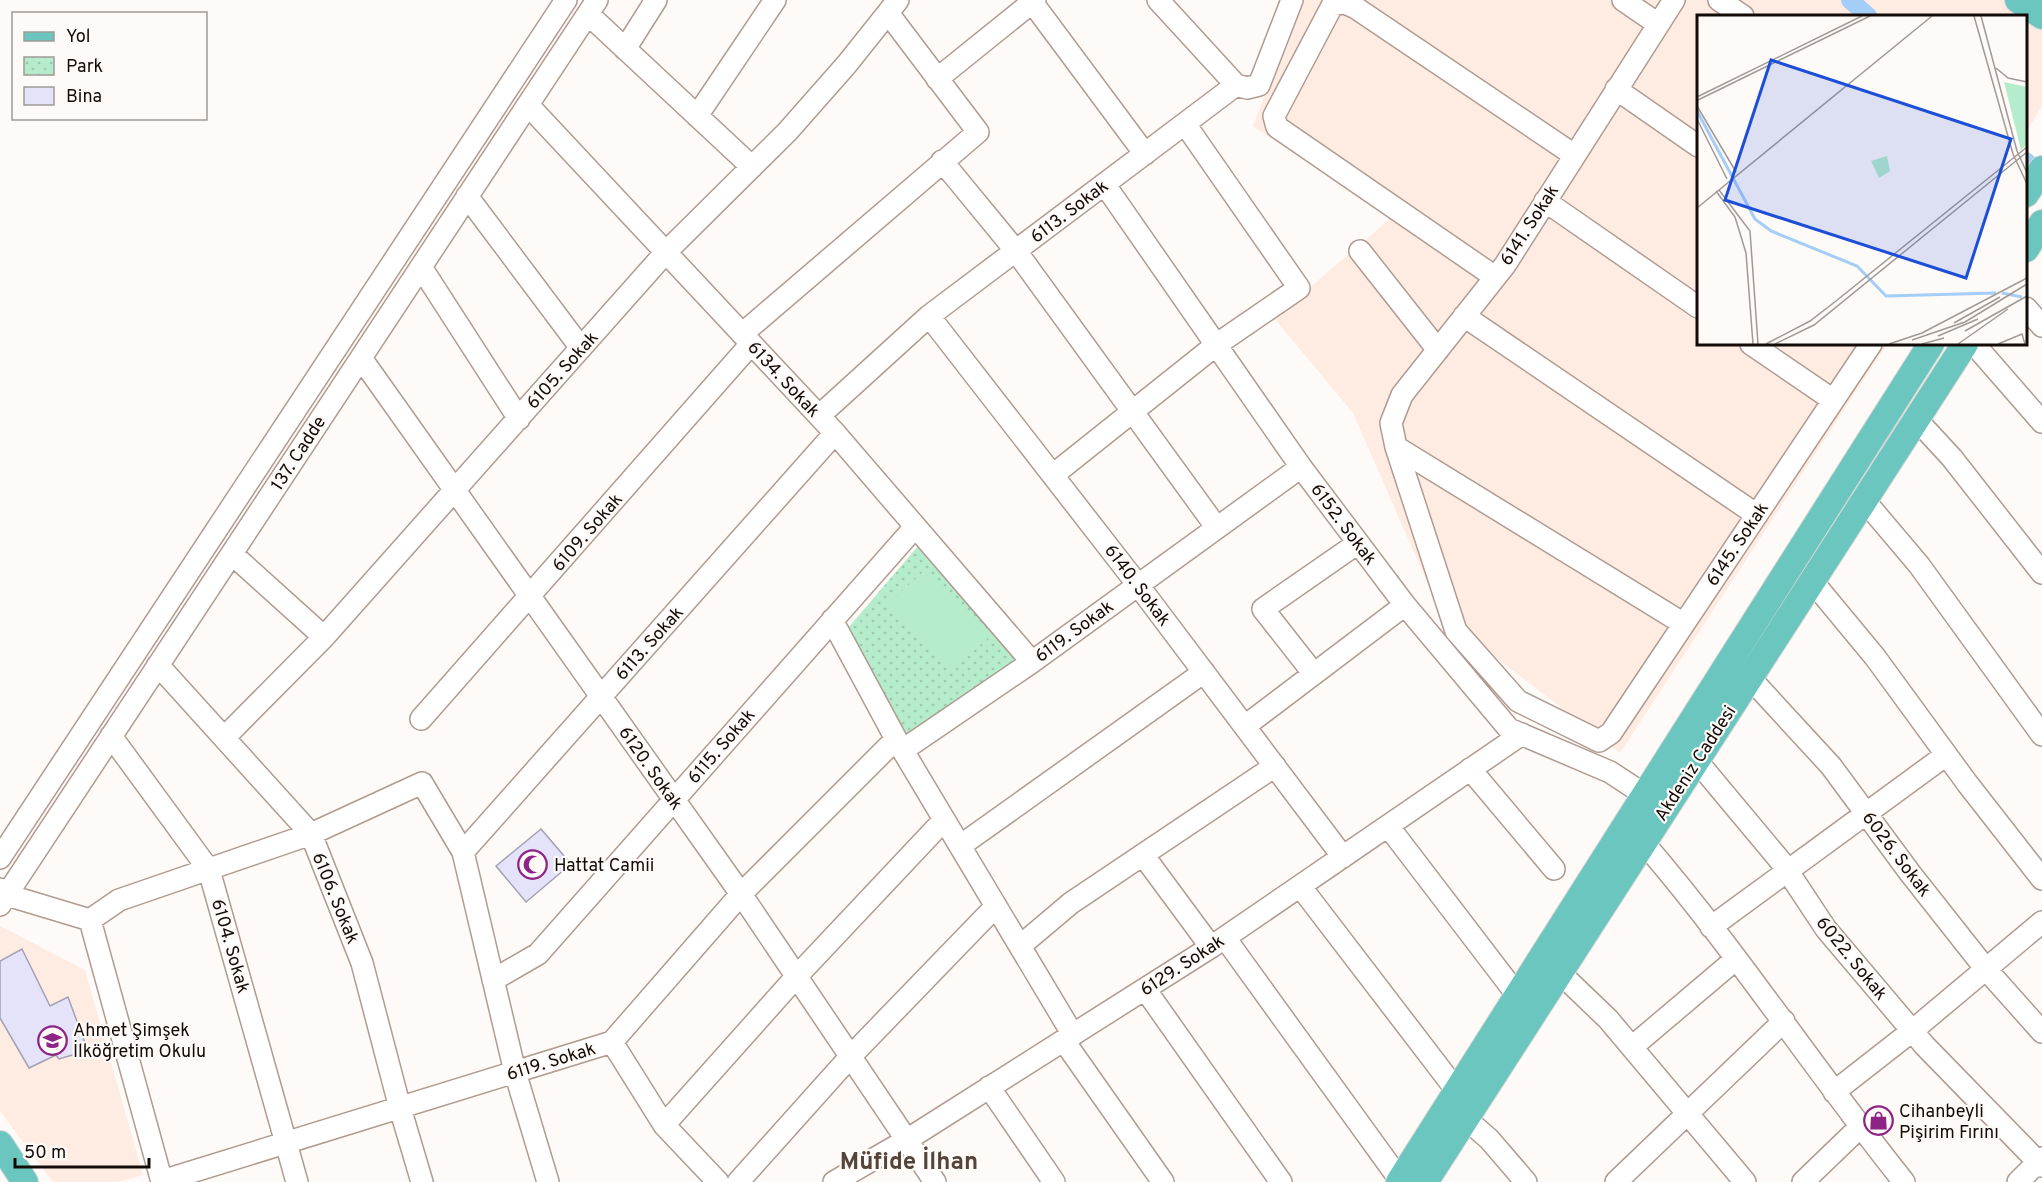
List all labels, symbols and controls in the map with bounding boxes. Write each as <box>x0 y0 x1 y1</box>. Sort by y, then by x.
legend <box>12 12 207 120</box>
inset map <box>1697 15 2027 345</box>
text: Yol <box>66 26 91 49</box>
text: Park <box>66 56 103 79</box>
text: Bina <box>66 86 102 109</box>
street label: 6113. Sokak <box>1026 175 1113 249</box>
street label: 6141. Sokak <box>1496 181 1565 271</box>
street label: 6105. Sokak <box>522 327 604 415</box>
street label: 6134. Sokak <box>742 337 824 423</box>
street label: 137. Cadde <box>267 412 332 496</box>
street label: 6152. Sokak <box>1305 479 1381 570</box>
street label: 6109. Sokak <box>548 489 629 577</box>
street label: 6145. Sokak <box>1702 498 1775 591</box>
street label: 6140. Sokak <box>1099 540 1175 631</box>
street label: 6119. Sokak <box>1031 596 1119 669</box>
street label: 6113. Sokak <box>611 602 689 686</box>
street label: Akdeniz Caddesi <box>1650 702 1742 826</box>
street label: 6115. Sokak <box>683 705 761 789</box>
street label: 6120. Sokak <box>613 723 687 815</box>
street label: 6026. Sokak <box>1856 808 1935 902</box>
street label: 6106. Sokak <box>306 849 363 948</box>
mosque icon: Hattat Camii <box>517 849 549 881</box>
place label: Hattat Camii <box>554 855 654 878</box>
street label: 6104. Sokak <box>205 897 254 996</box>
street label: 6022. Sokak <box>1810 912 1892 1006</box>
street label: 6129. Sokak <box>1136 930 1229 1002</box>
place label: Ahmet Şimşek İlköğretim Okulu <box>73 1020 206 1064</box>
school or university icon: Ahmet Şimşek İlköğretim Okulu <box>36 1024 68 1056</box>
street label: 6119. Sokak <box>504 1038 599 1087</box>
place label: Cihanbeyli Pişirim Fırını <box>1899 1101 1999 1145</box>
shop icon: Cihanbeyli Pişirim Fırını <box>1862 1105 1894 1137</box>
scale bar <box>15 1131 148 1169</box>
text: 50 m <box>24 1142 66 1165</box>
district label: Müfide İlhan <box>840 1146 978 1178</box>

